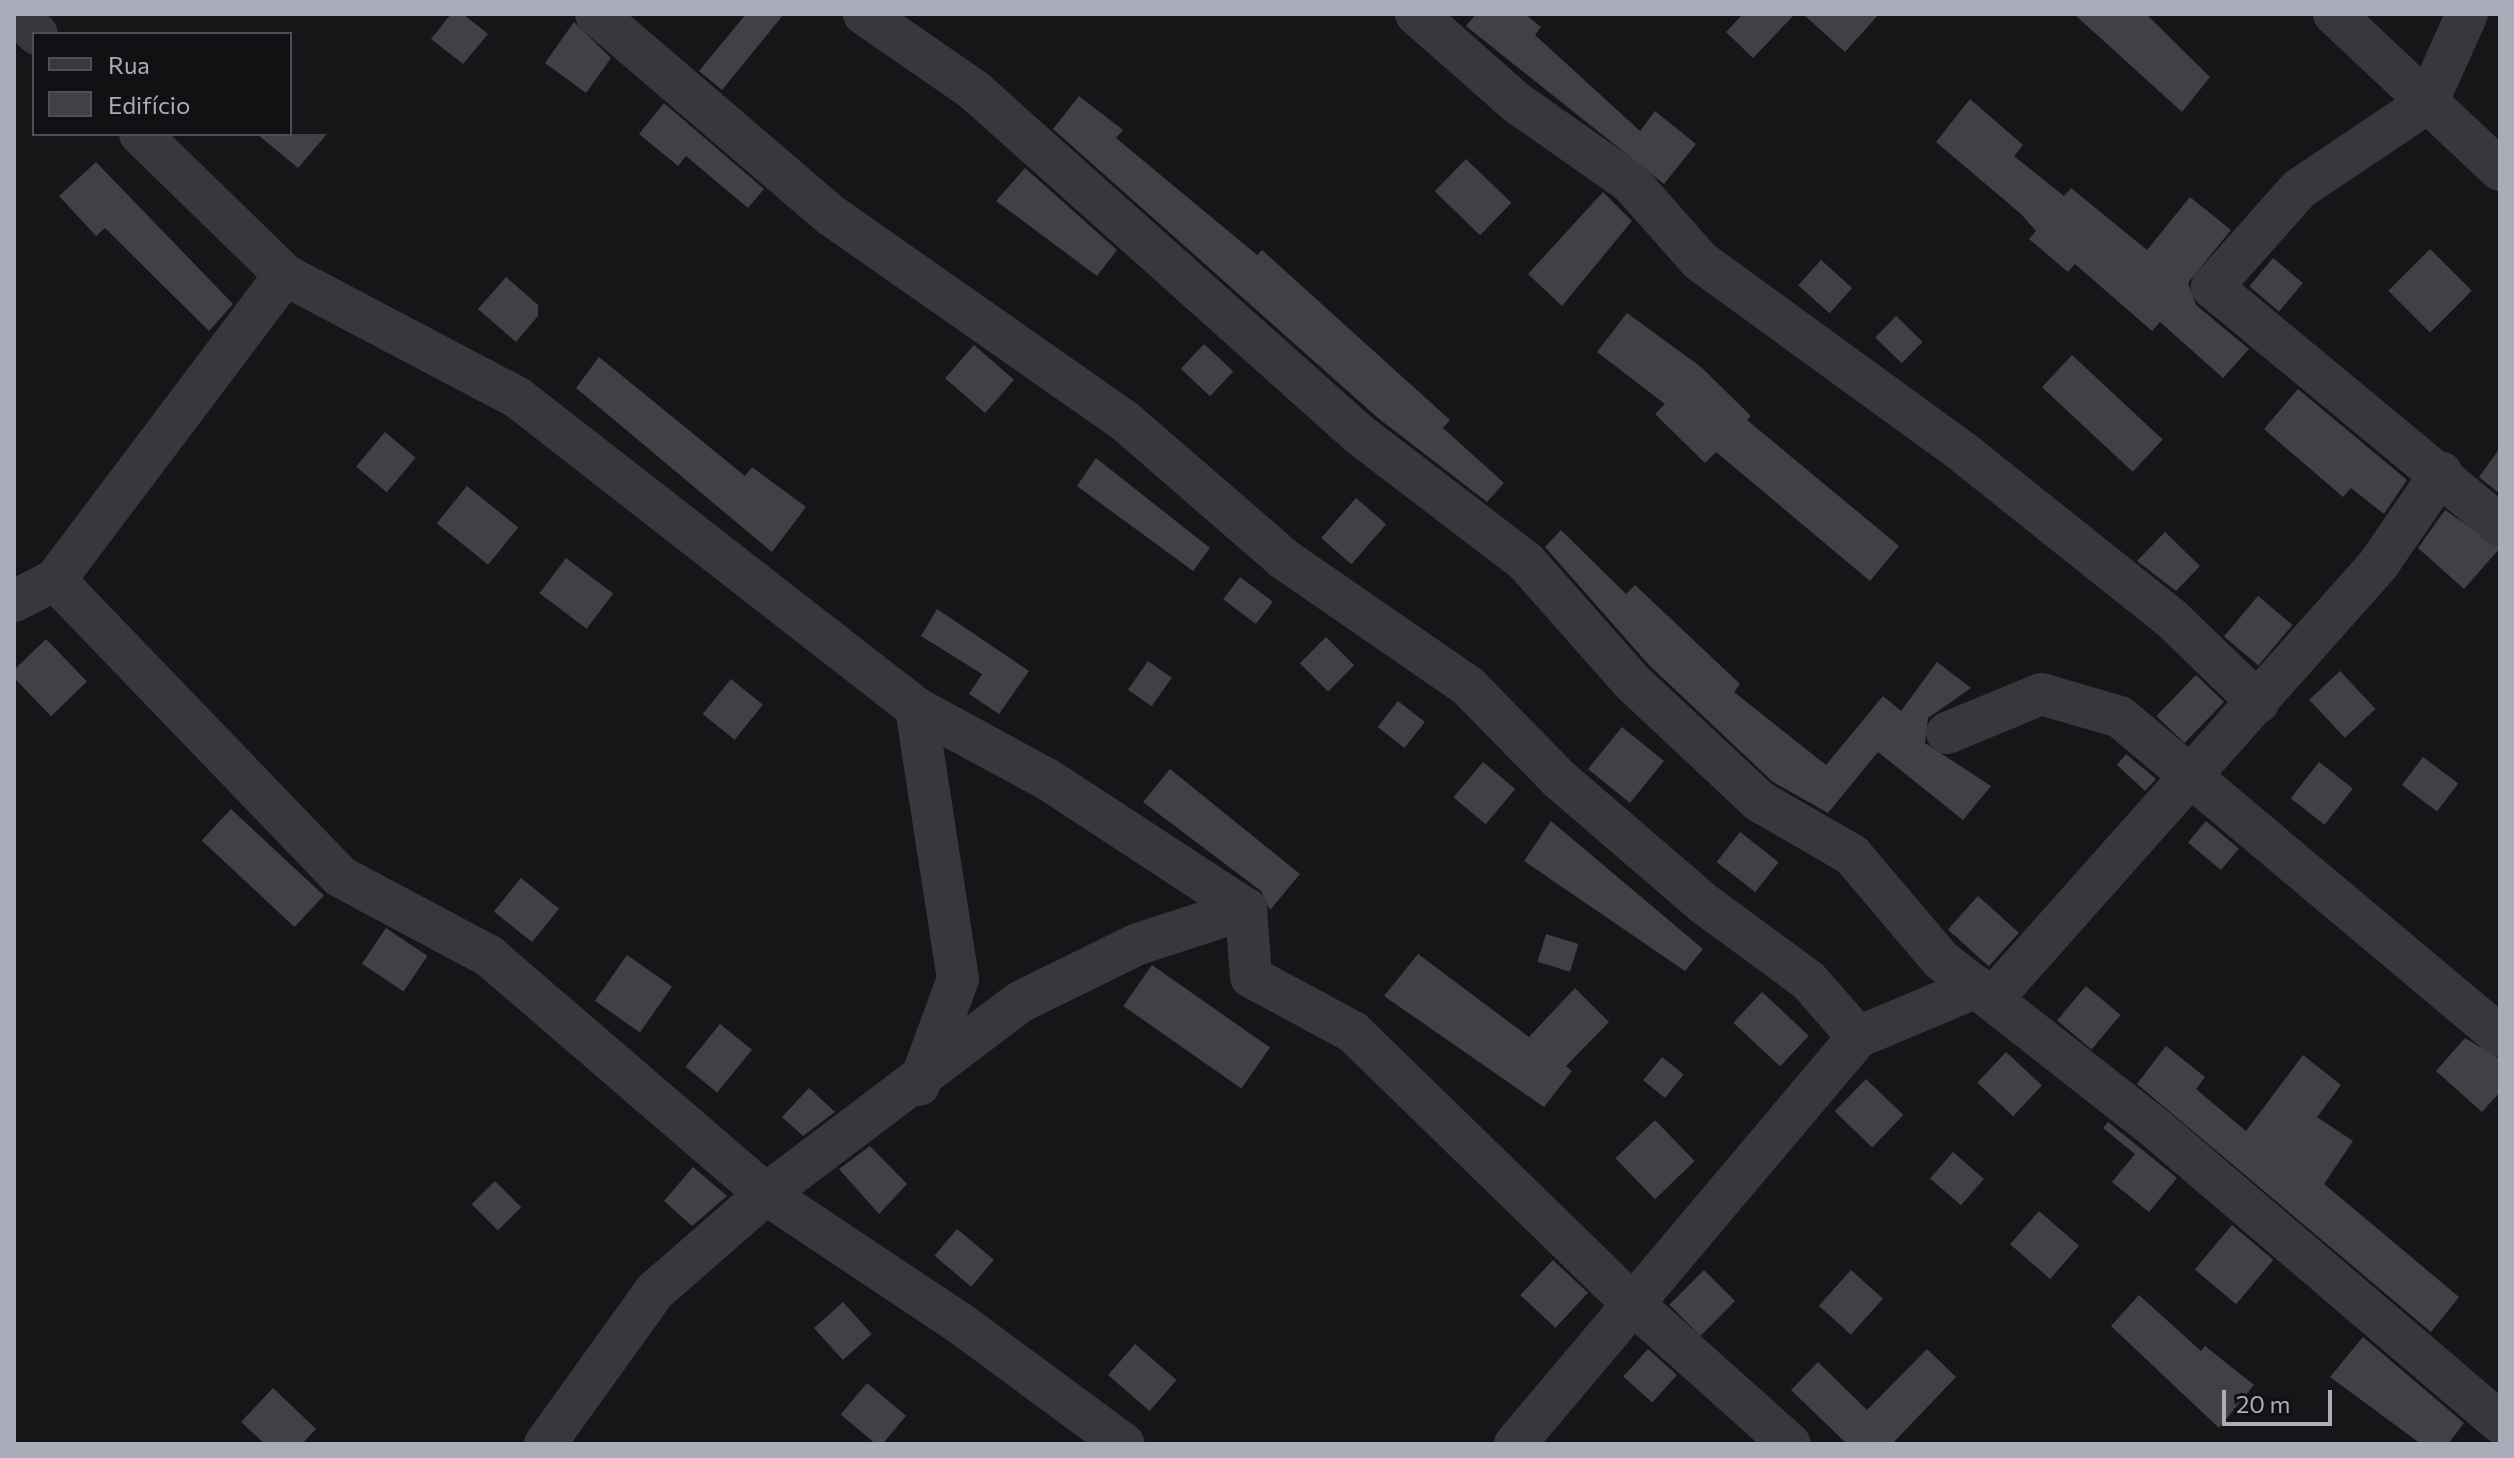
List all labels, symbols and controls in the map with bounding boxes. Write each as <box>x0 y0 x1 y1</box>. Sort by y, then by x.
legend <box>32 32 292 136</box>
text: Rua <box>108 50 150 79</box>
text: Edifício <box>108 90 190 119</box>
scale bar <box>2226 1374 2336 1424</box>
text: 20 m <box>2236 1389 2290 1418</box>

